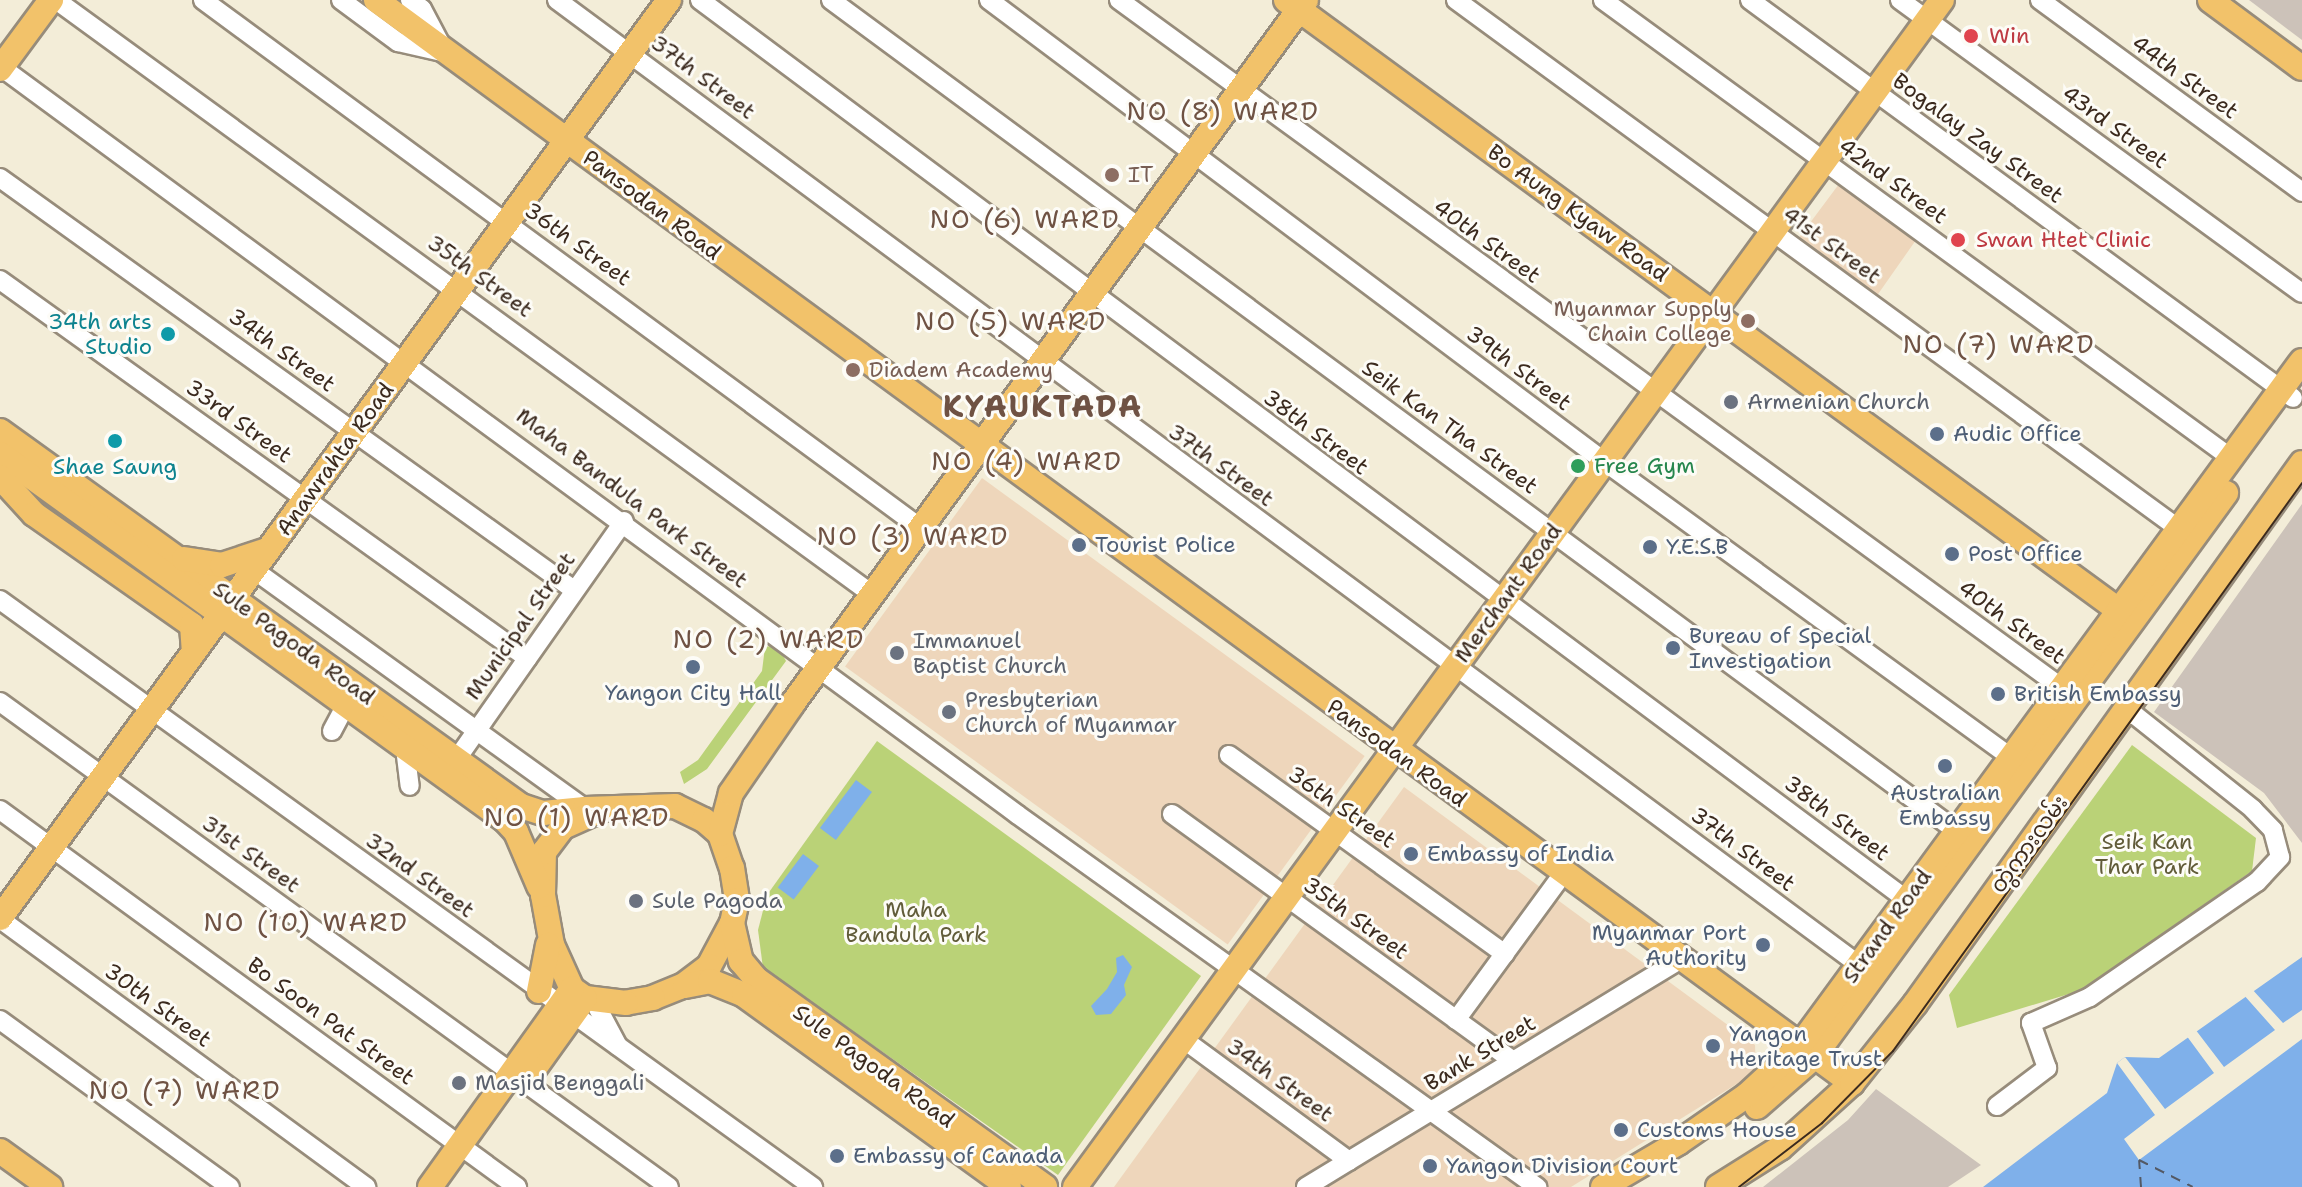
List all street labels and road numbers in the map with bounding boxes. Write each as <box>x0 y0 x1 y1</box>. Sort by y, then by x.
street label: 37th Street <box>646 29 760 125</box>
street label: 44th Street <box>2127 30 2243 124</box>
street label: Bogalay Zay Street <box>1888 67 2068 209</box>
street label: 43rd Street <box>2057 80 2173 174</box>
street label: 42nd Street <box>1833 133 1953 229</box>
street label: Bo Aung Kyaw Road <box>1482 139 1674 287</box>
street label: Pansodan Road <box>578 144 726 266</box>
street label: 40th Street <box>1428 193 1546 289</box>
street label: 36th Street <box>520 197 636 291</box>
street label: 41st Street <box>1778 201 1886 289</box>
street label: 35th Street <box>422 229 538 323</box>
street label: 34th Street <box>224 303 340 397</box>
street label: 39th Street <box>1461 320 1577 416</box>
street label: Seik Kan Tha Street <box>1357 354 1543 500</box>
street label: 33rd Street <box>181 374 297 468</box>
street label: Anawrahta Road <box>271 377 399 541</box>
street label: 38th Street <box>1258 384 1374 480</box>
street label: Maha Bandula Park Street <box>511 402 753 594</box>
street label: 37th Street <box>1163 418 1279 512</box>
street label: Merchant Road <box>1449 518 1567 668</box>
street label: Municipal Street <box>459 547 581 705</box>
street label: 40th Street <box>1953 574 2071 670</box>
street label: Sule Pagoda Road <box>208 576 380 710</box>
street label: Pansodan Road <box>1322 693 1472 813</box>
street label: 36th Street <box>1283 760 1401 854</box>
street label: 38th Street <box>1779 770 1895 866</box>
street label: တွဲကားလမ်း <box>1985 790 2073 898</box>
street label: 37th Street <box>1686 801 1800 897</box>
street label: 31st Street <box>197 810 305 898</box>
street label: 32nd Street <box>360 827 480 923</box>
street label: Strand Road <box>1837 864 1937 988</box>
street label: 35th Street <box>1298 871 1414 965</box>
street label: Bo Soon Pat Street <box>242 952 420 1090</box>
street label: 30th Street <box>99 957 217 1053</box>
street label: Sule Pagoda Road <box>788 999 960 1133</box>
street label: Bank Street <box>1420 1010 1540 1096</box>
street label: 34th Street <box>1222 1033 1338 1127</box>

